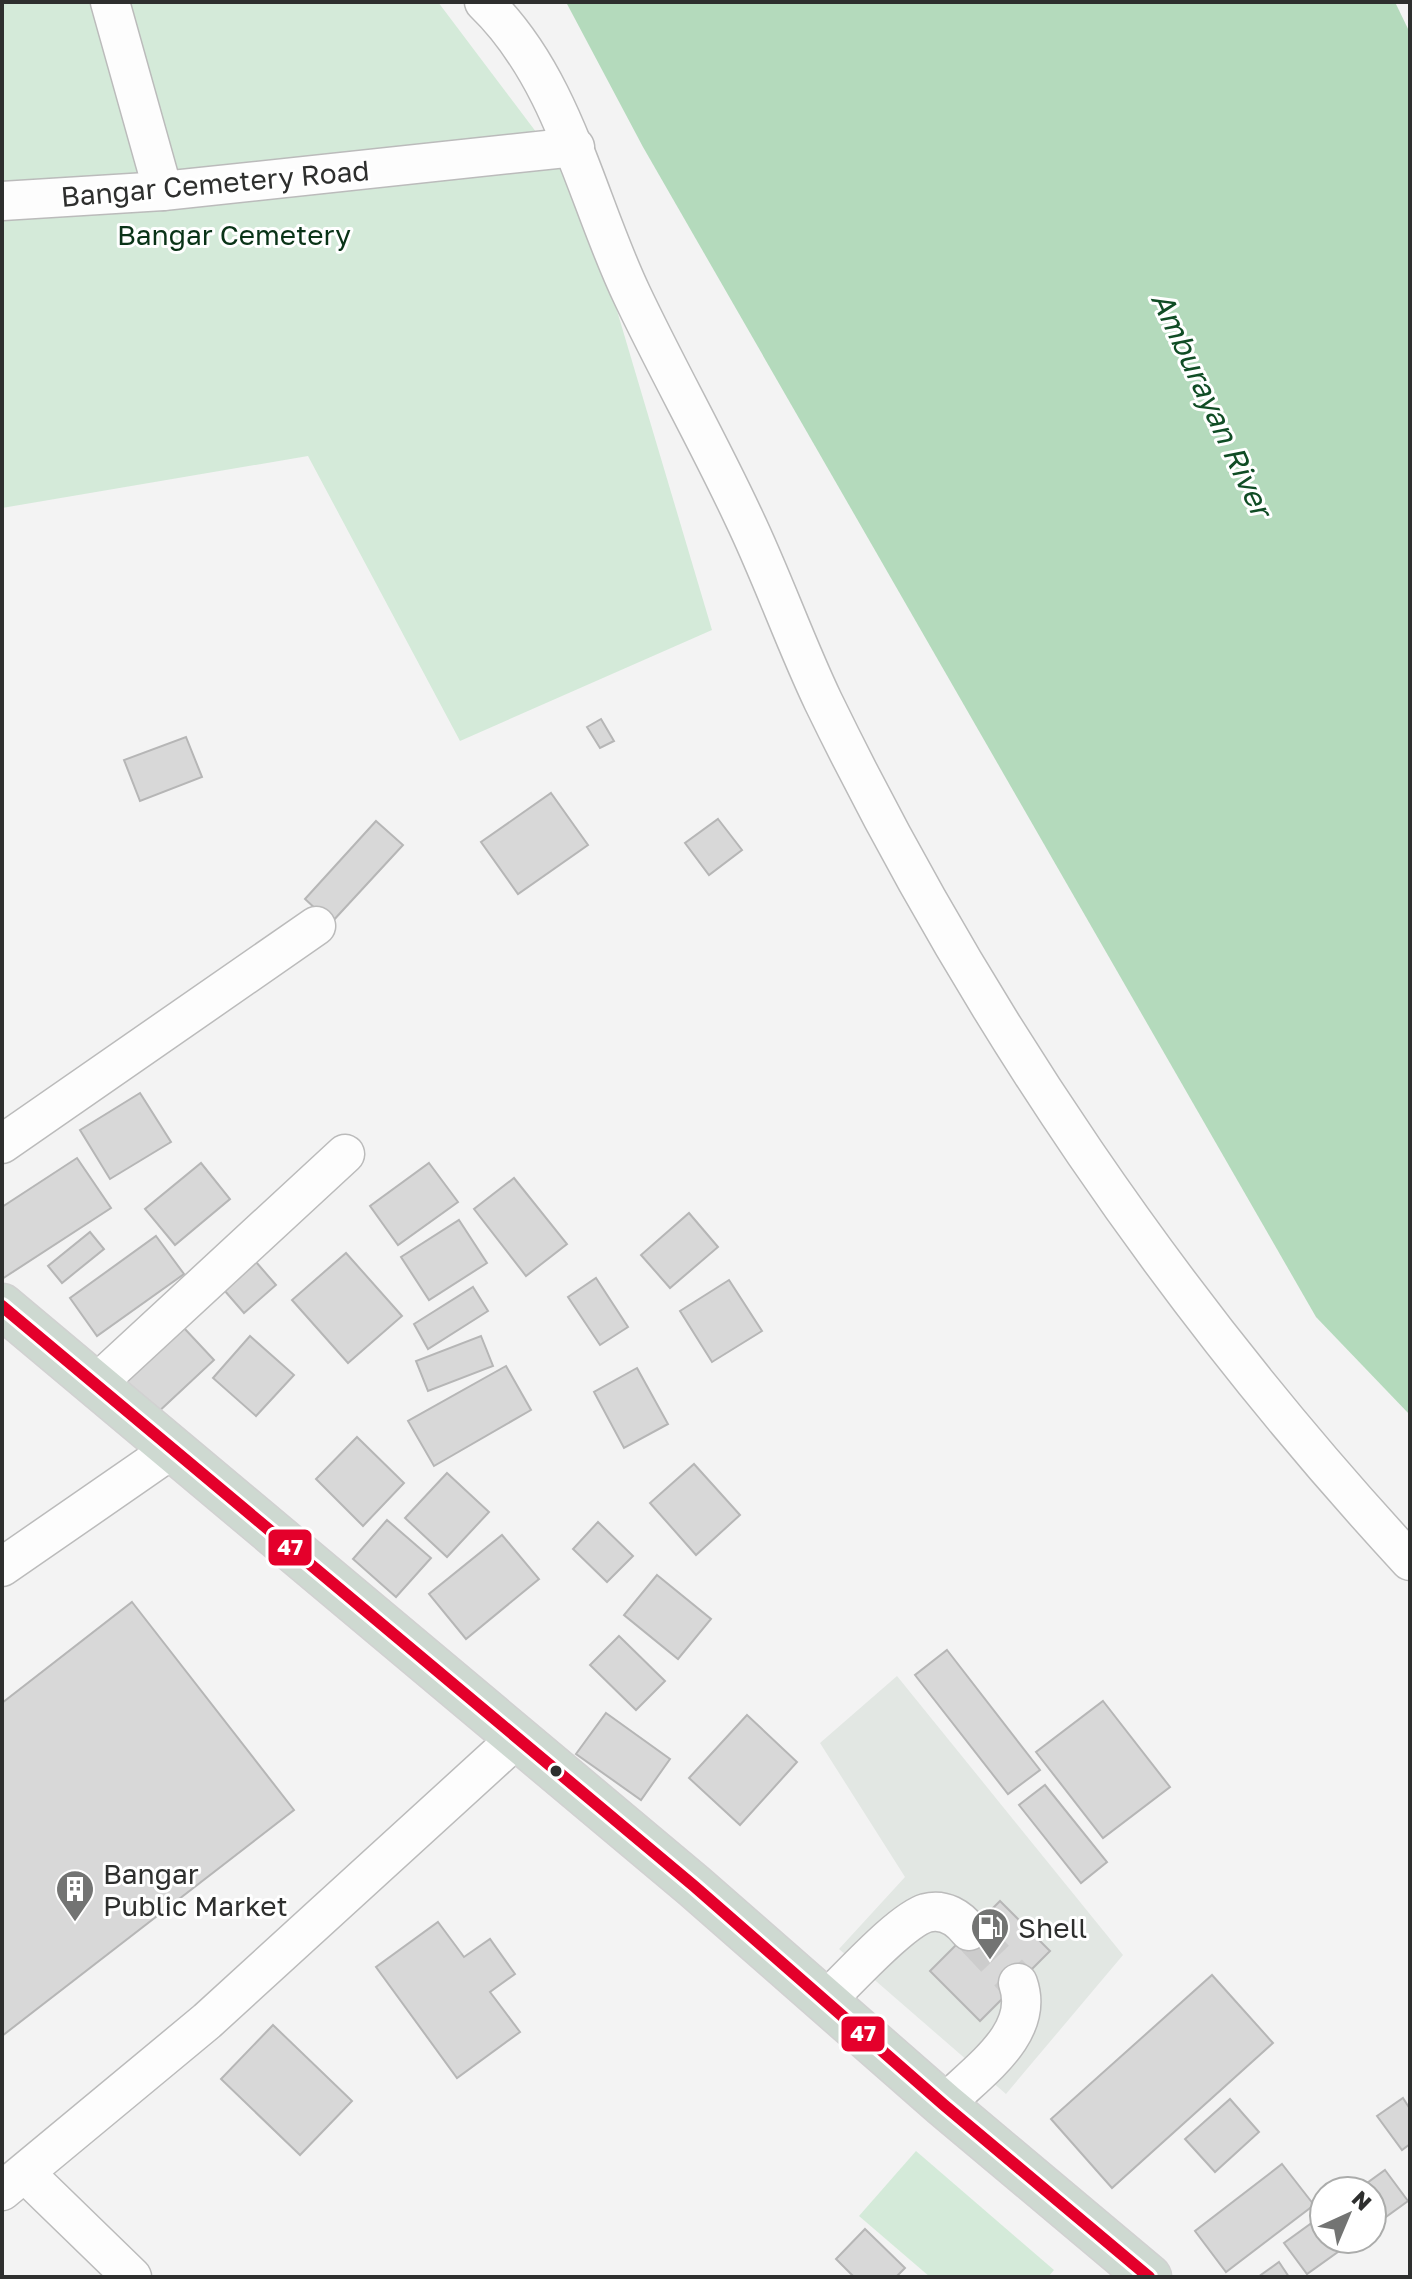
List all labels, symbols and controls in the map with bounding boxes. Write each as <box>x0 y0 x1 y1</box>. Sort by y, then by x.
street label: Bangar Cemetery Road <box>59 153 371 213</box>
park label: Bangar Cemetery <box>117 218 351 251</box>
water label: Amburayan River <box>1144 286 1282 526</box>
line badge: 47 <box>267 1528 313 1567</box>
text: 47 <box>277 1533 303 1560</box>
unlabelled marker <box>548 1763 564 1779</box>
place label: Bangar Public Market <box>103 1857 288 1922</box>
building icon: Bangar Public Market <box>54 1868 96 1923</box>
fuel station icon: Shell <box>969 1906 1011 1961</box>
place label: Shell <box>1018 1911 1087 1944</box>
line badge: 47 <box>840 2015 886 2053</box>
text: 47 <box>850 2019 876 2046</box>
north arrow <box>1308 2175 1388 2255</box>
text: N <box>1347 2185 1378 2216</box>

